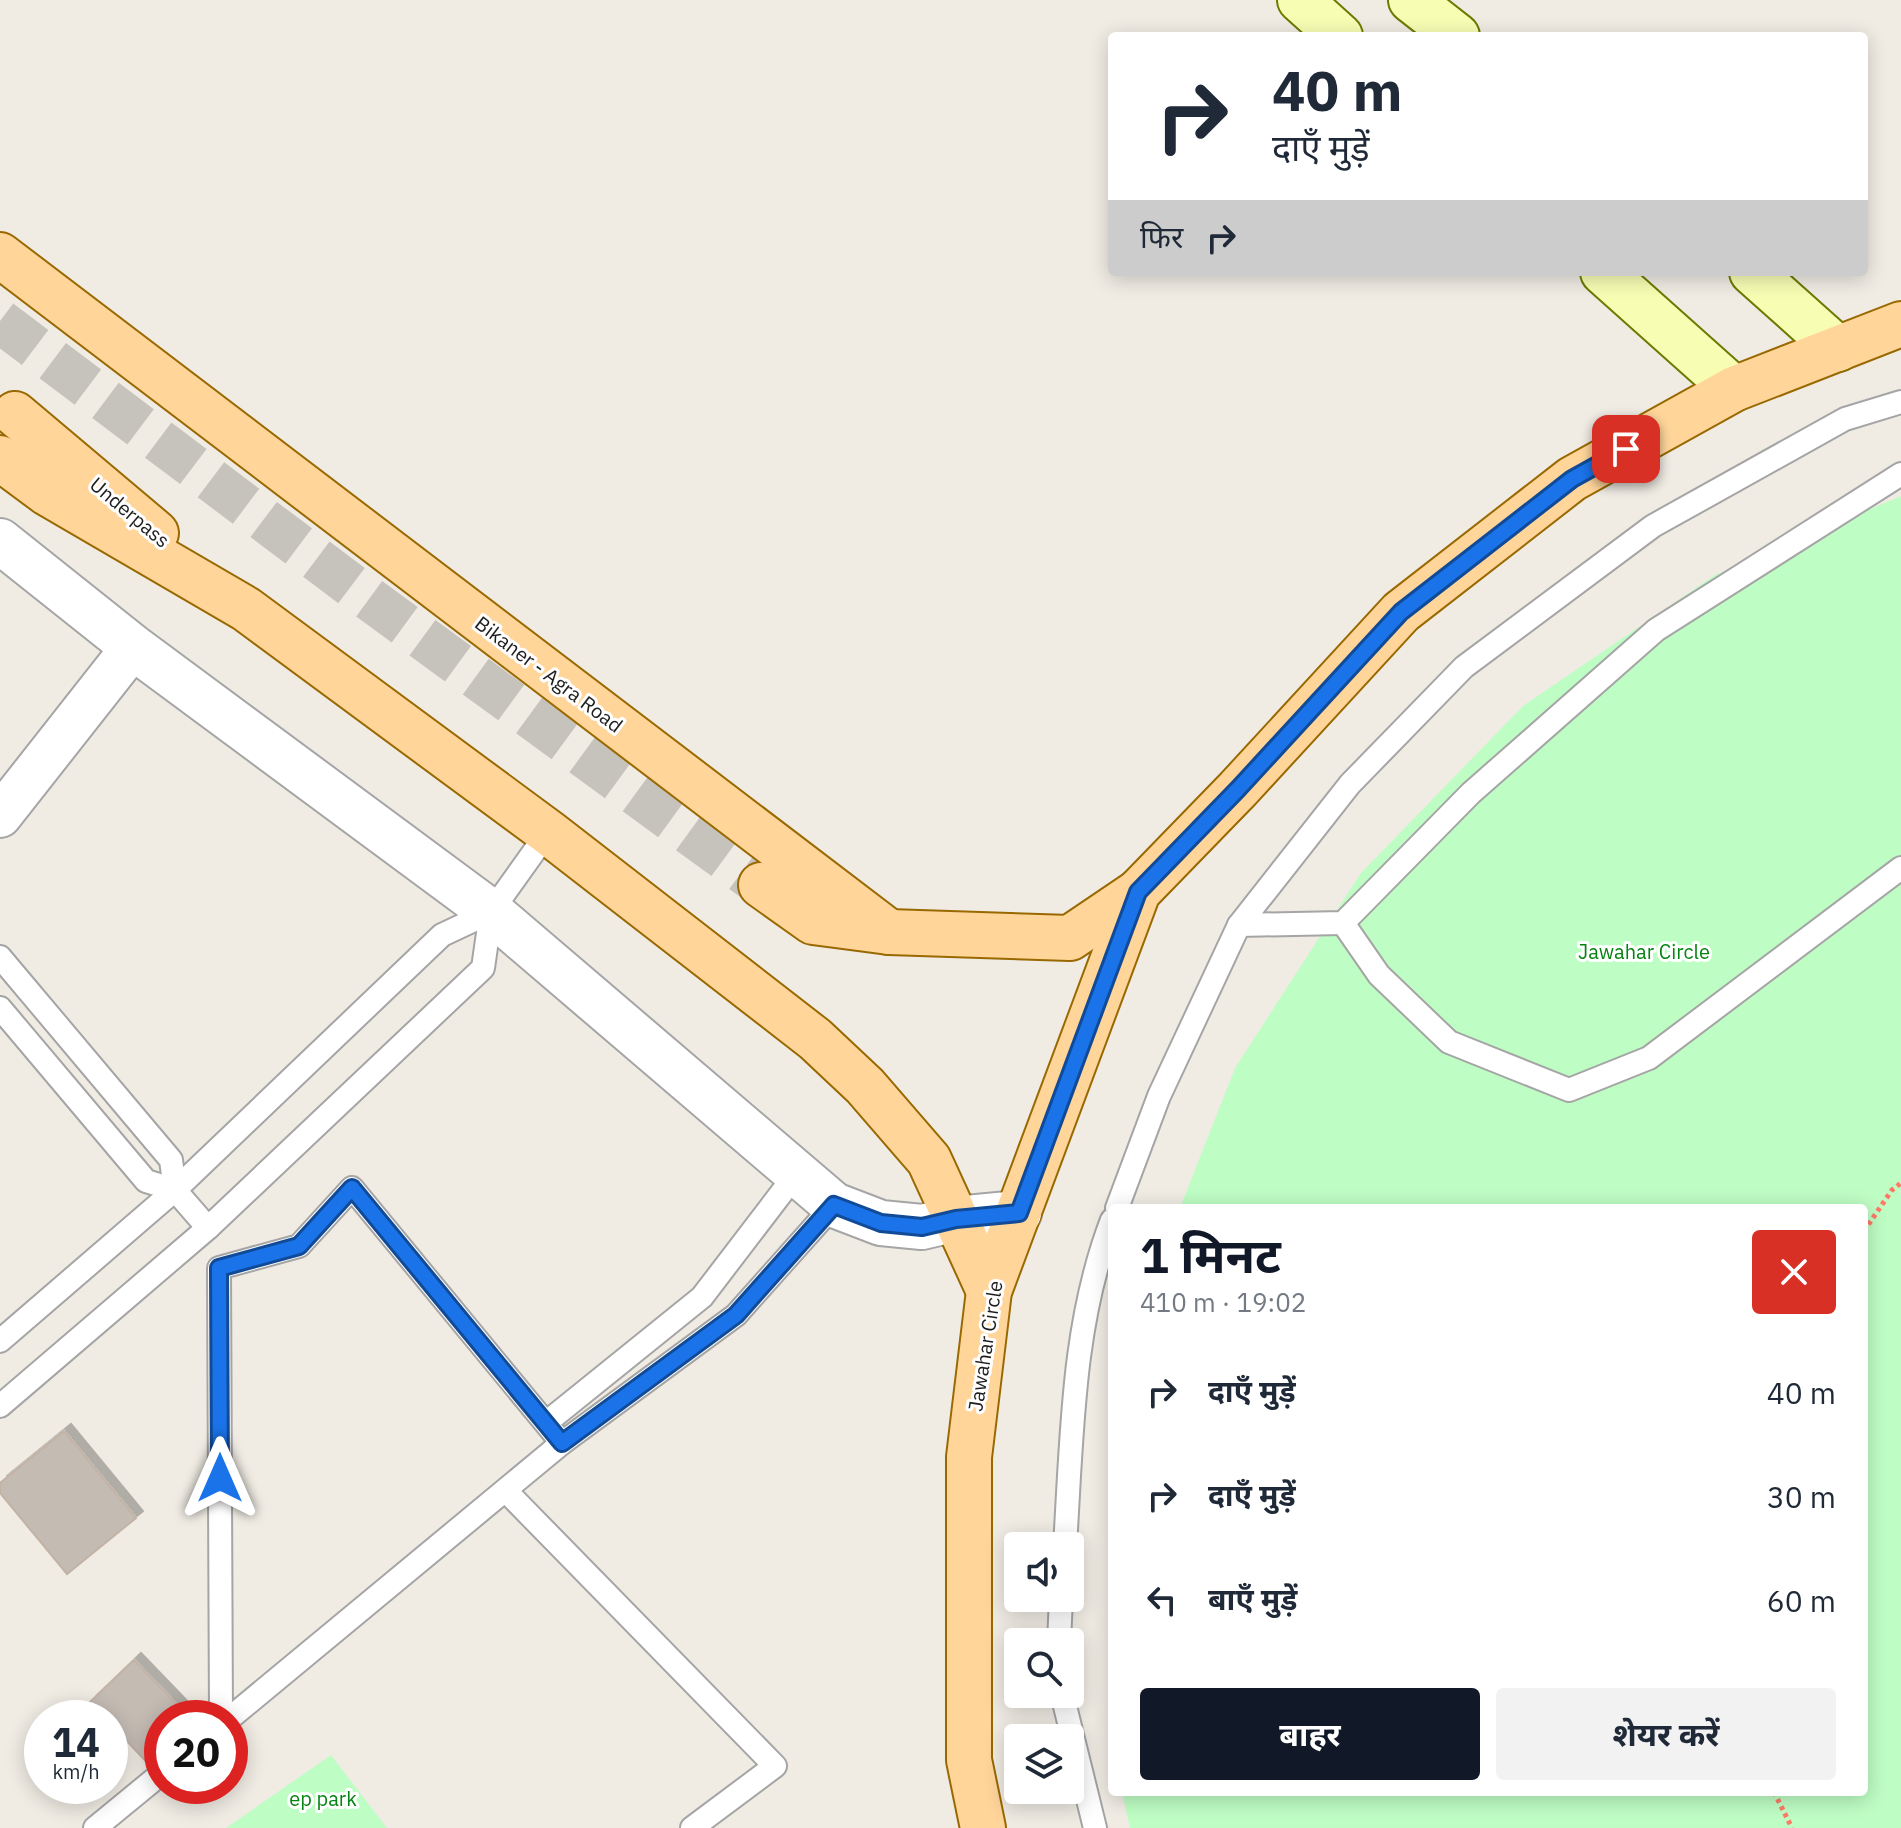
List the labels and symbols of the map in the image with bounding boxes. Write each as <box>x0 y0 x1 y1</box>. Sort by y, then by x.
pin <box>1592 415 1660 483</box>
street label: Underpass <box>84 471 176 553</box>
street label: Bikaner - Agra Road <box>470 610 628 738</box>
park label: Jawahar Circle <box>1578 938 1710 965</box>
street label: Jawahar Circle <box>961 1279 1009 1413</box>
position arrow <box>178 1436 262 1520</box>
speed limit sign: 20 <box>144 1700 248 1804</box>
park label: ep park <box>289 1785 357 1812</box>

